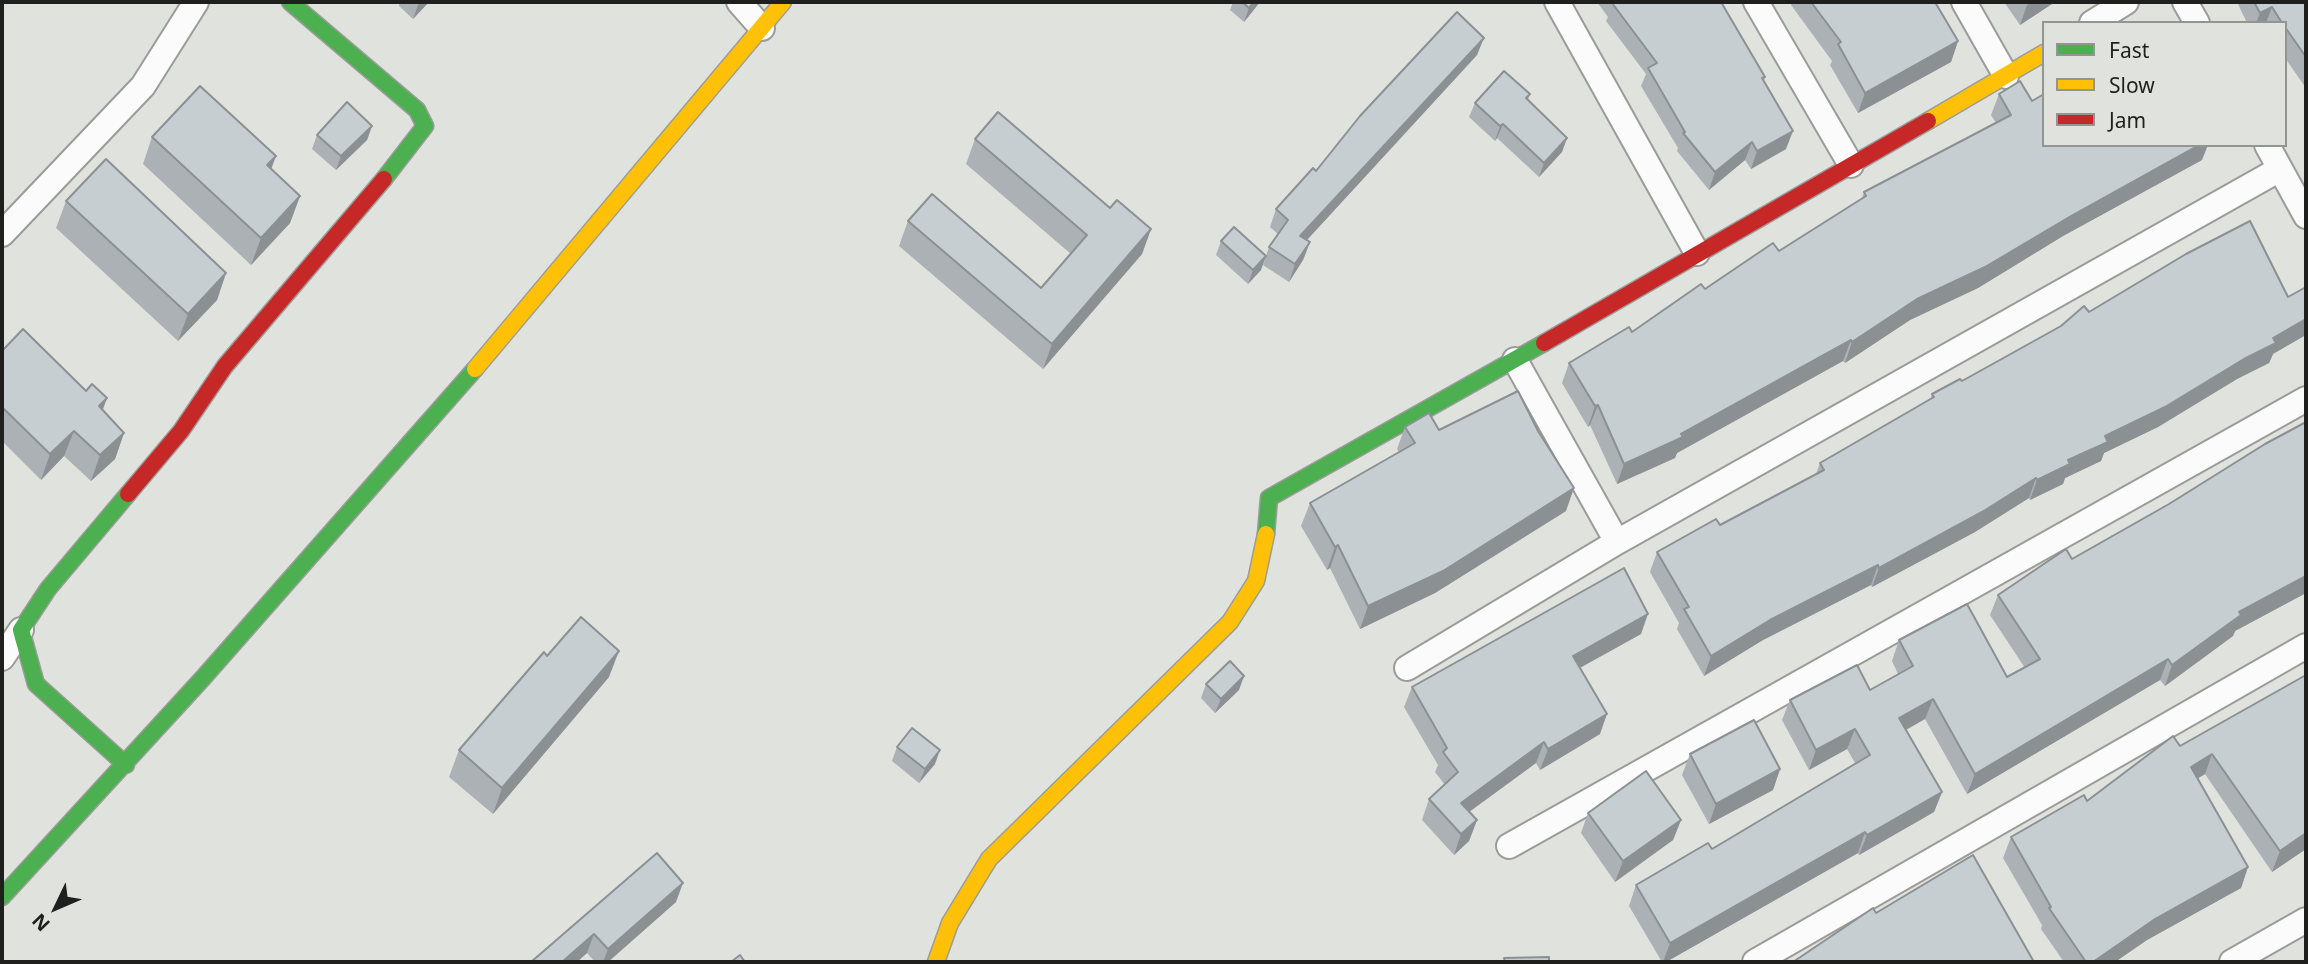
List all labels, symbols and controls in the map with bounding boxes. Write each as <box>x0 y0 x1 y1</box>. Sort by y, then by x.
legend <box>2042 21 2287 147</box>
text: Fast <box>2109 36 2149 64</box>
text: Slow <box>2109 71 2155 99</box>
text: Jam <box>2109 106 2146 134</box>
north arrow <box>21 873 91 943</box>
text: N <box>26 908 56 937</box>

